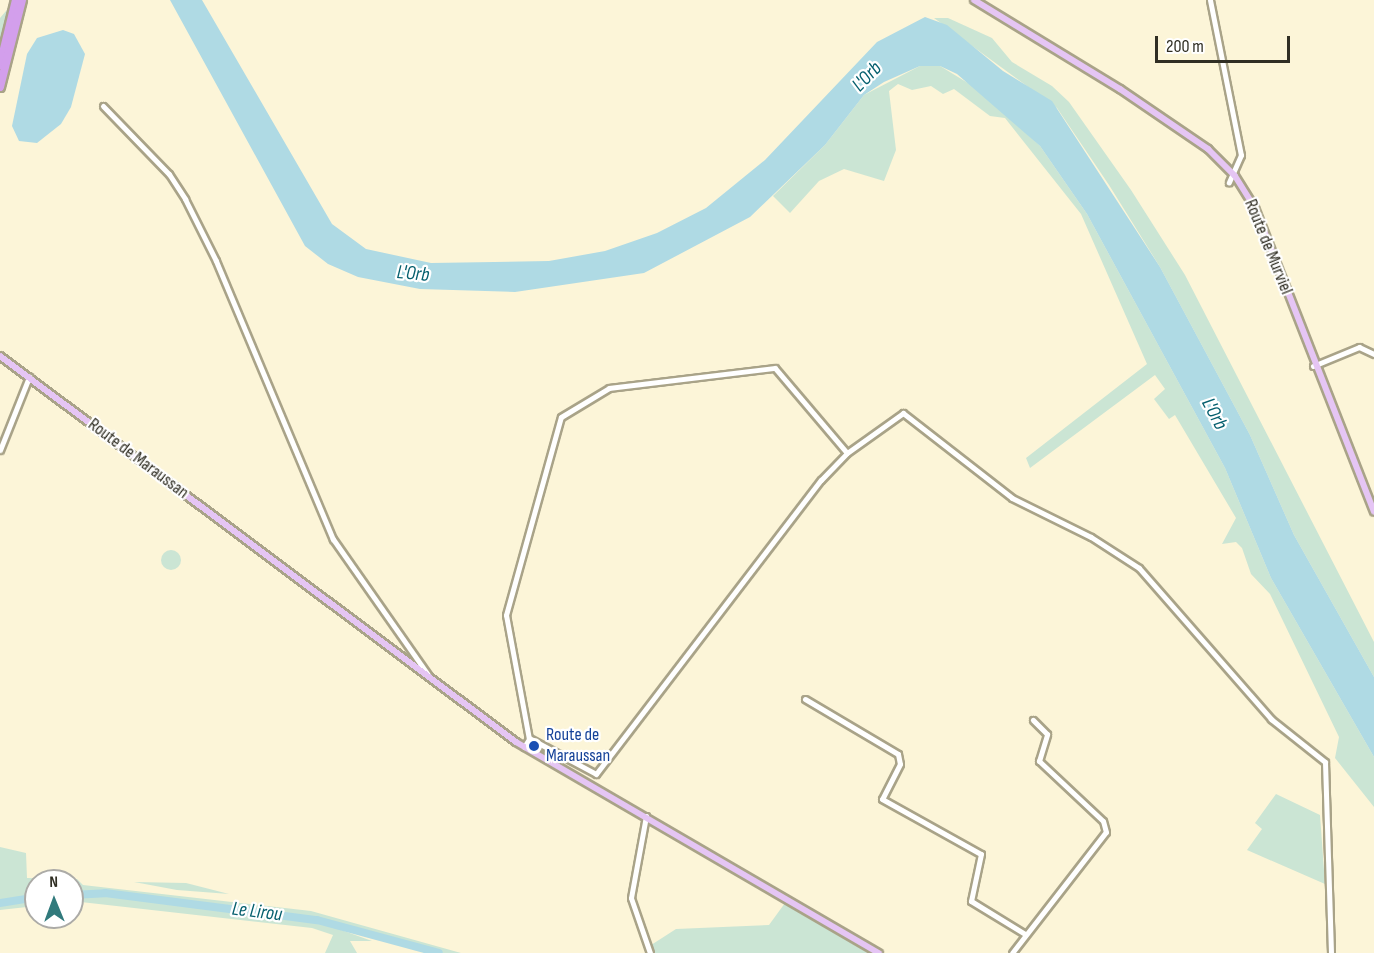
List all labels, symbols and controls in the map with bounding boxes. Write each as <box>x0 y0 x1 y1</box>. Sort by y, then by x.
scale bar <box>1158 24 1293 62</box>
text: 200 m <box>1166 36 1204 57</box>
water label: L'Orb <box>847 57 887 97</box>
street label: Route de Murviel <box>1239 196 1297 298</box>
water label: L'Orb <box>396 261 430 287</box>
water label: L'Orb <box>1196 394 1232 434</box>
street label: Route de Maraussan <box>83 414 193 504</box>
place label: Route de Maraussan <box>546 725 610 768</box>
marker: Route de Maraussan <box>527 739 541 753</box>
north arrow <box>24 869 84 929</box>
text: N <box>49 873 58 892</box>
water label: Le Lirou <box>230 897 284 927</box>

